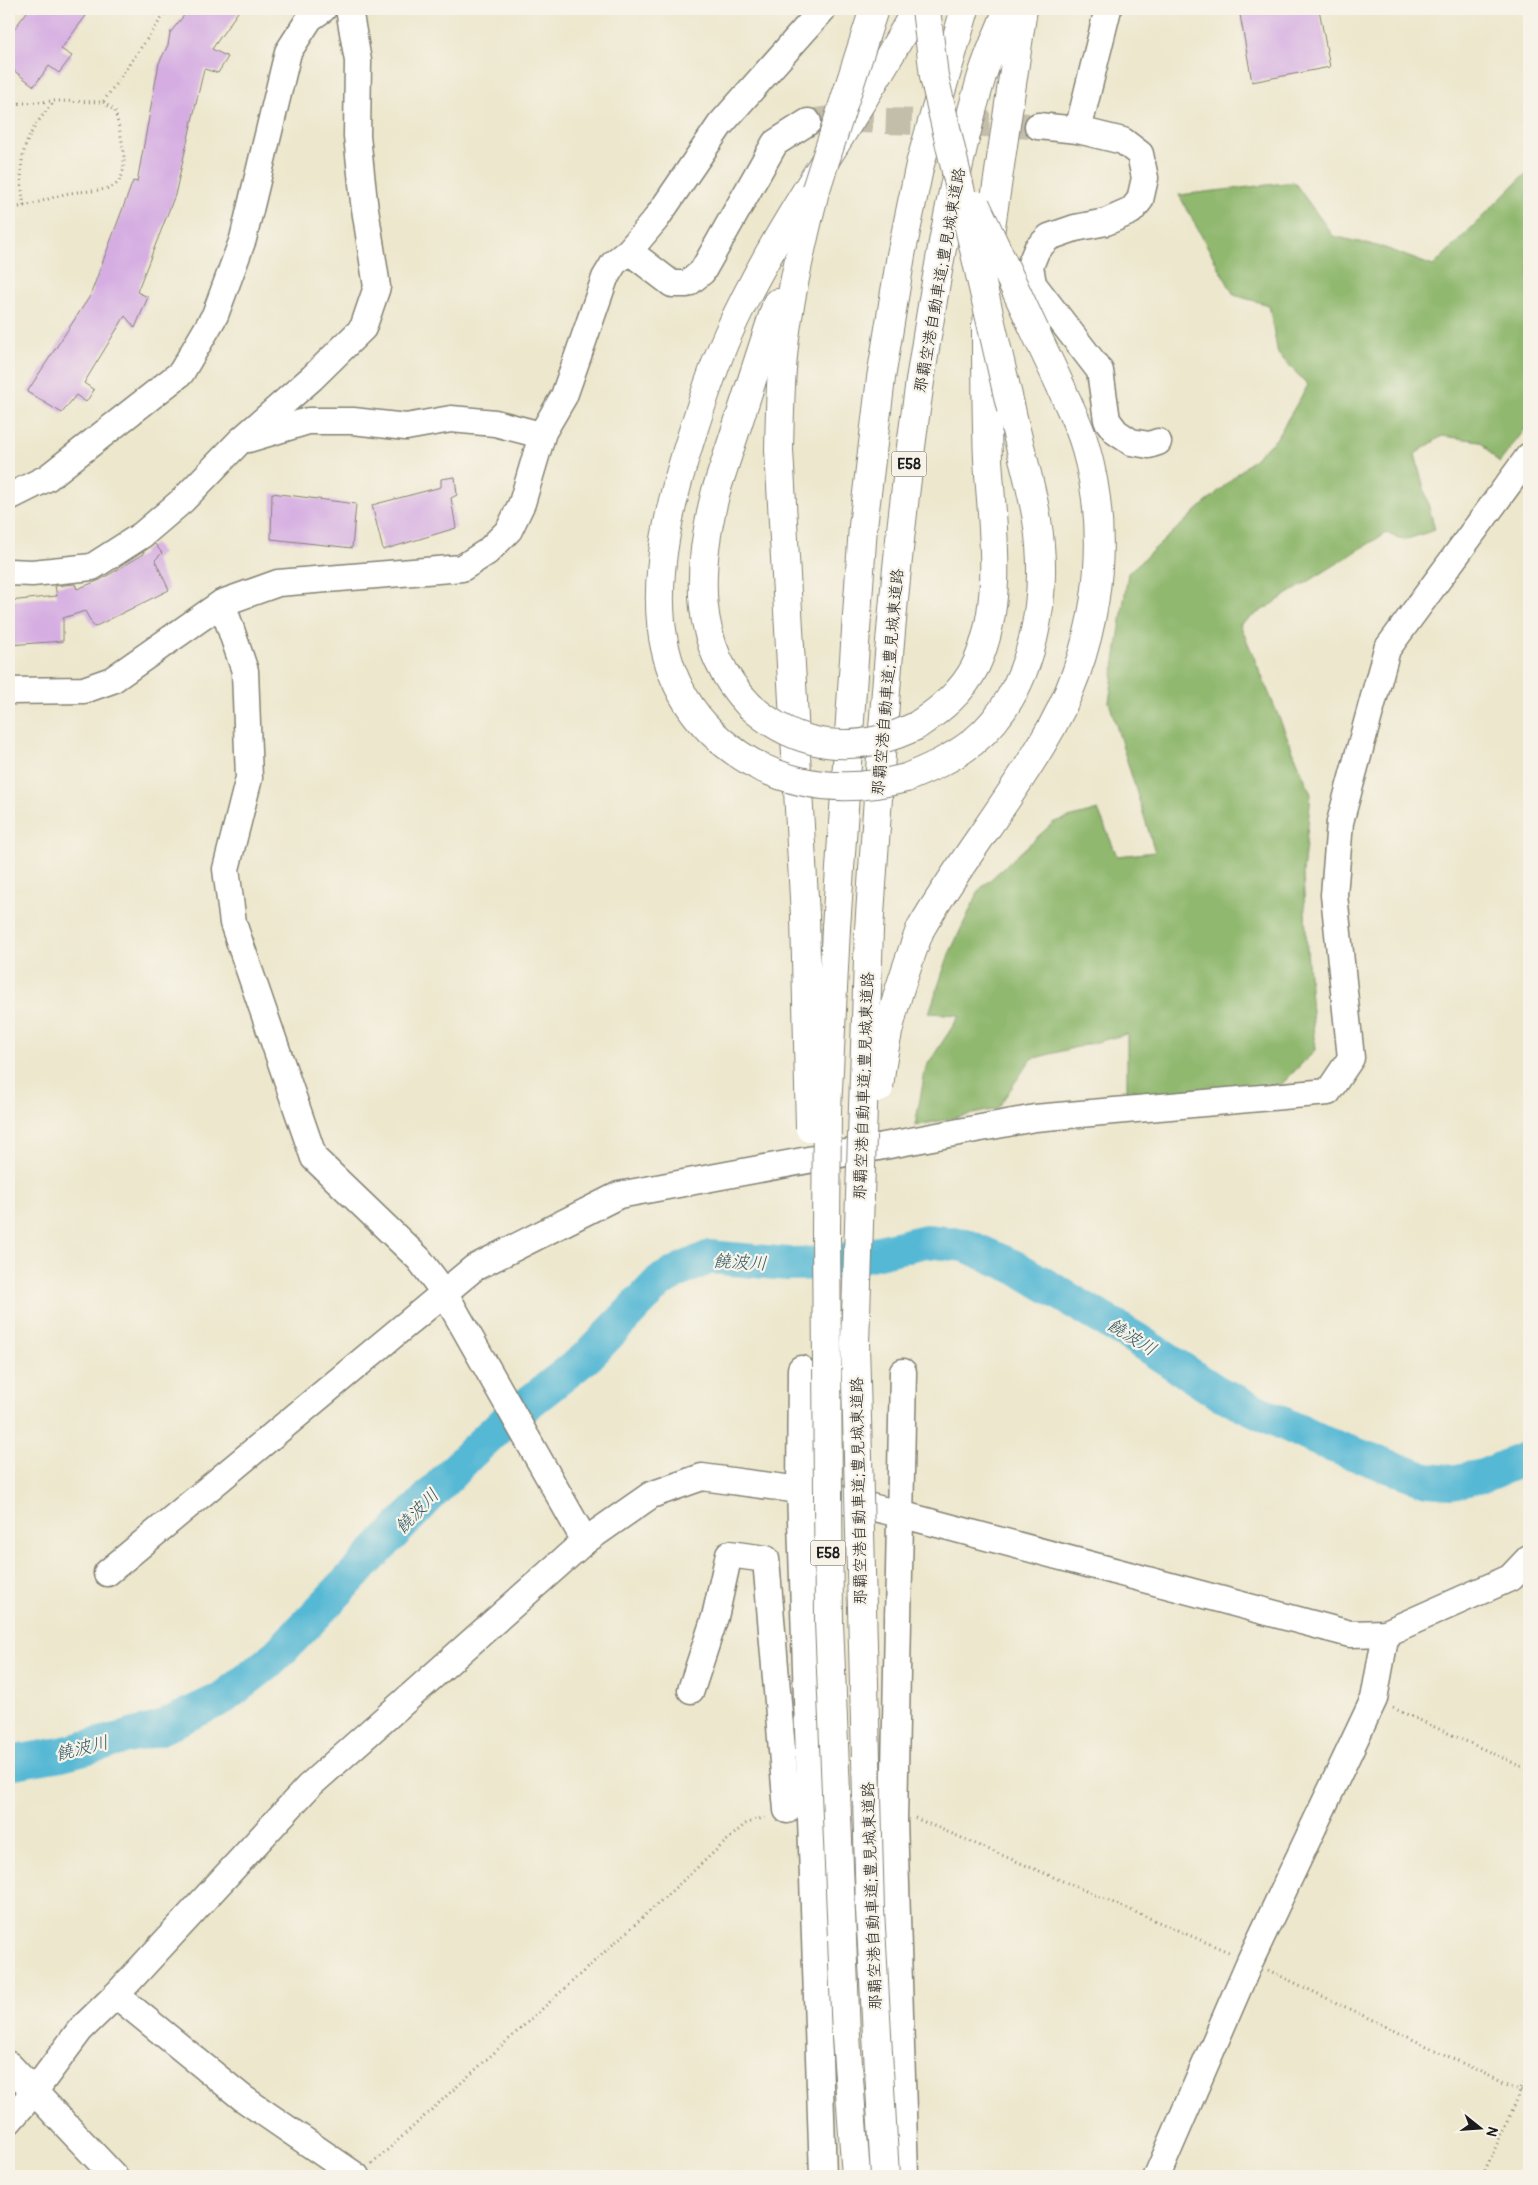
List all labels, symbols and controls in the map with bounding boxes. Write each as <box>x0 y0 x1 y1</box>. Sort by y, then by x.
street label: 那覇空港自動車道;豊見城東道路 <box>910 166 970 394</box>
road number: E58 <box>892 452 926 476</box>
street label: 那覇空港自動車道;豊見城東道路 <box>868 567 908 797</box>
street label: 那覇空港自動車道;豊見城東道路 <box>850 972 878 1201</box>
water label: 饒波川 <box>712 1250 768 1275</box>
water label: 饒波川 <box>1103 1313 1161 1361</box>
street label: 那覇空港自動車道;豊見城東道路 <box>847 1377 871 1605</box>
water label: 饒波川 <box>390 1484 444 1539</box>
road number: E58 <box>810 1540 846 1566</box>
water label: 饒波川 <box>53 1731 111 1766</box>
street label: 那覇空港自動車道;豊見城東道路 <box>858 1781 886 2010</box>
north arrow <box>1456 2102 1506 2152</box>
text: N <box>1482 2125 1501 2139</box>

